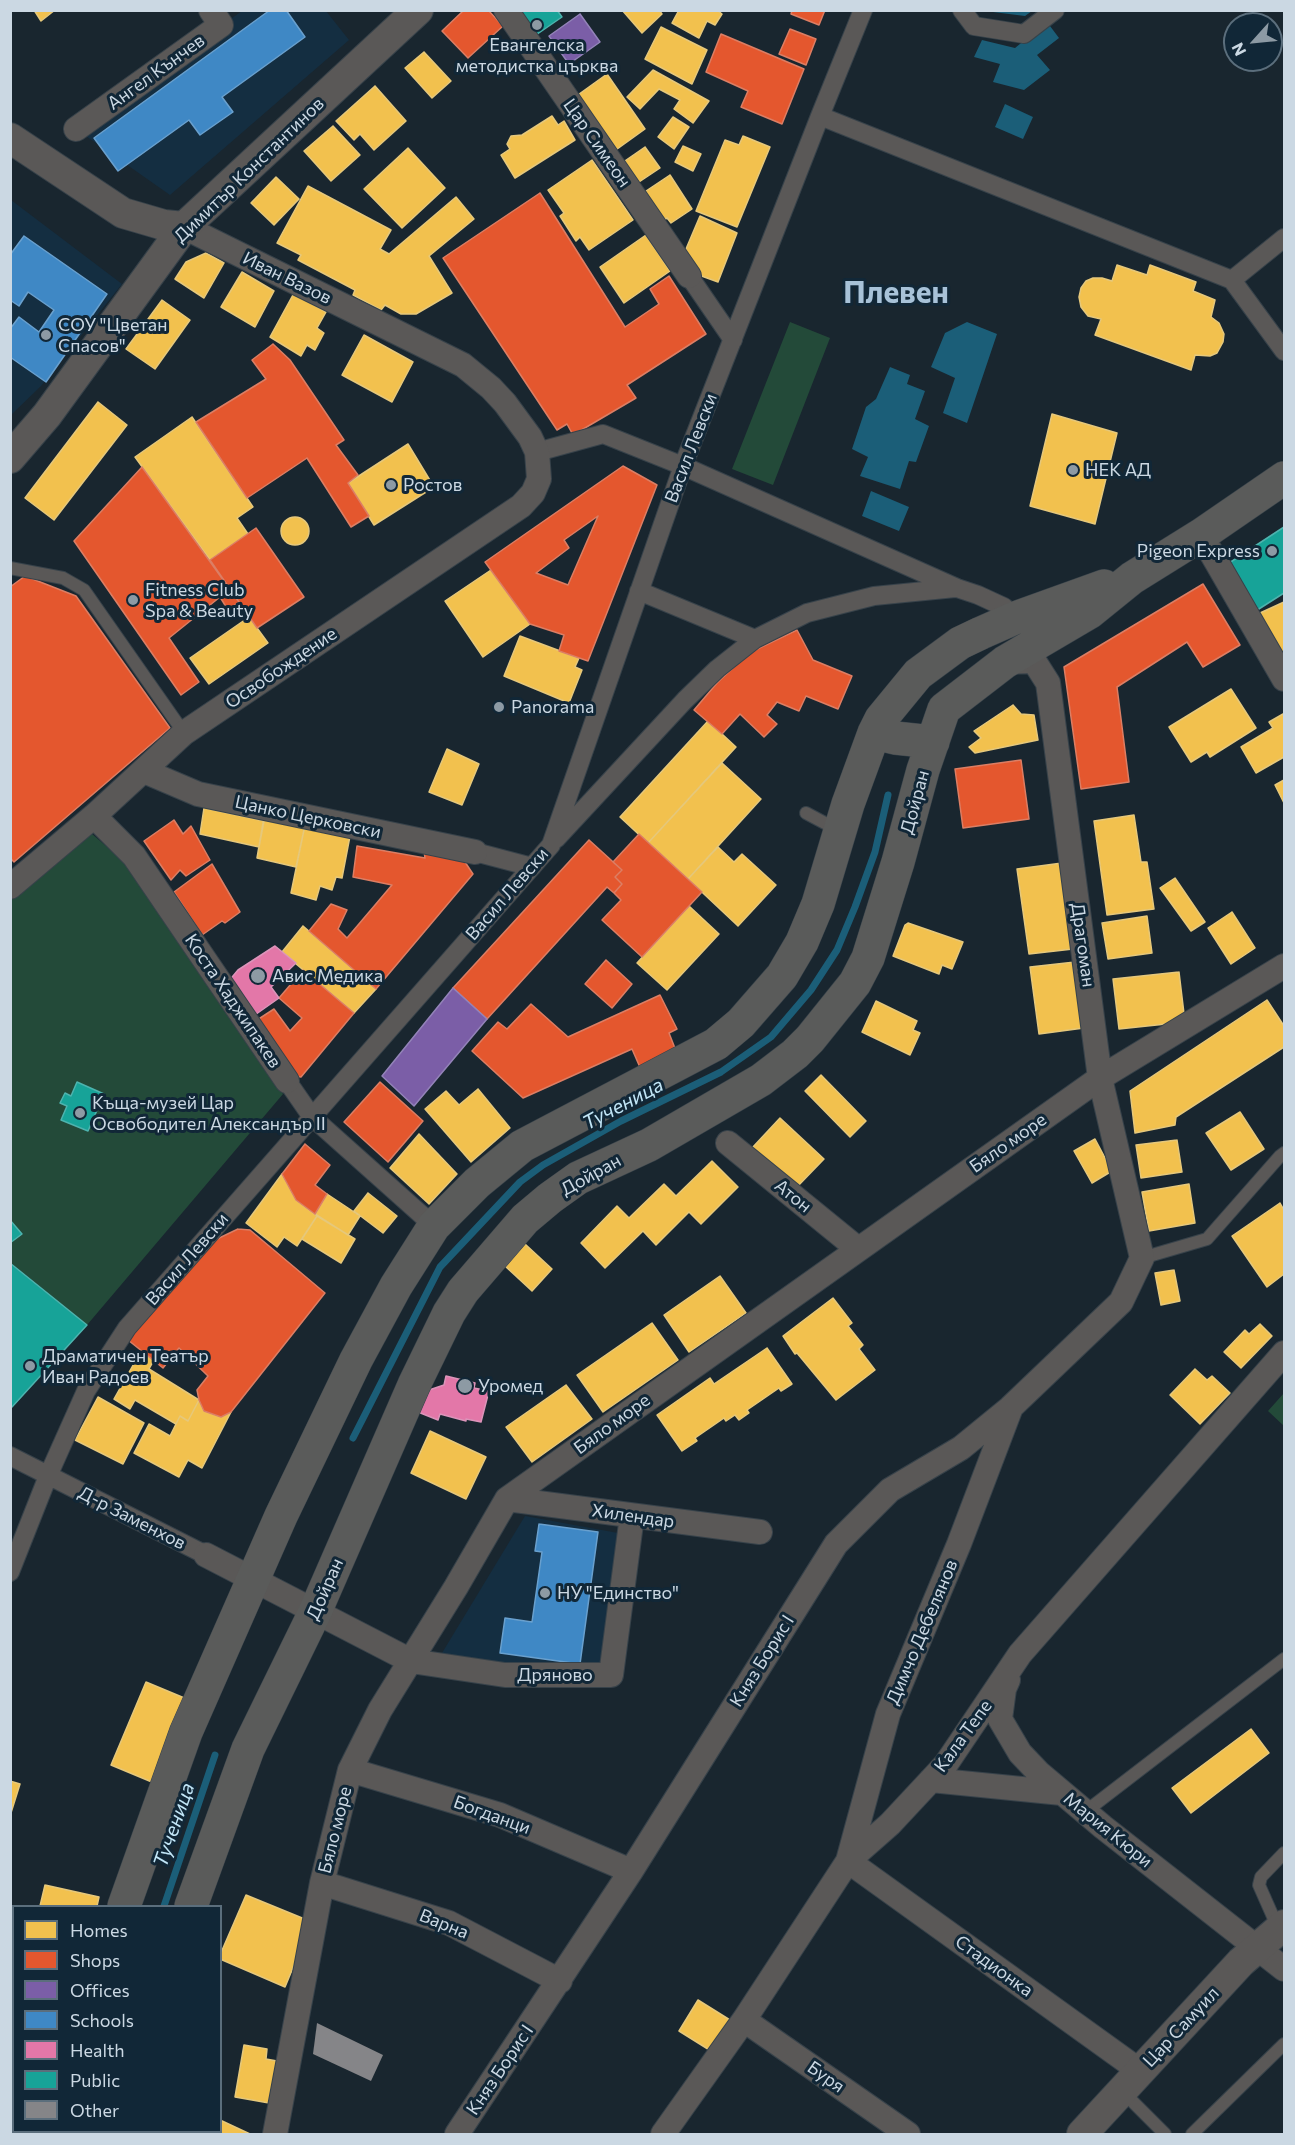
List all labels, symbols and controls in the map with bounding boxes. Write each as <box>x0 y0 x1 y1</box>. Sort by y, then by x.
north arrow <box>1223 12 1283 72</box>
marker: Евангелска методистка църква <box>530 18 544 32</box>
street label: Ангел Кънчев <box>103 29 209 115</box>
place label: Евангелска методистка църква <box>456 34 618 76</box>
text: N <box>1227 40 1249 59</box>
street label: Димитър Константинов <box>170 93 328 247</box>
street label: Цар Симеон <box>559 95 635 191</box>
street label: Иван Вазов <box>239 247 335 309</box>
district label: Плевен <box>843 275 949 311</box>
place label: СОУ "Цветан Спасов" <box>58 314 167 356</box>
marker: СОУ "Цветан Спасов" <box>39 328 53 342</box>
street label: Васил Левски <box>660 390 722 506</box>
place label: НЕК АД <box>1085 459 1151 481</box>
marker: НЕК АД <box>1066 463 1080 477</box>
place label: Ростов <box>403 474 462 496</box>
marker: Ростов <box>384 478 398 492</box>
place label: Pigeon Express <box>1137 540 1260 562</box>
marker: Pigeon Express <box>1265 544 1279 558</box>
place label: Fitness Club Spa & Beauty <box>145 579 253 622</box>
marker: Fitness Club Spa & Beauty <box>126 593 140 607</box>
street label: Освобождение <box>221 623 341 713</box>
place label: Panorama <box>511 696 594 718</box>
marker: Panorama <box>492 700 506 714</box>
street label: Дойран <box>896 768 934 836</box>
street label: Цанко Церковски <box>233 791 383 843</box>
street label: Васил Левски <box>461 843 553 945</box>
street label: Драгоман <box>1066 901 1100 989</box>
street label: Коста Хаджипакев <box>180 930 286 1072</box>
place label: Авис Медика <box>272 965 383 987</box>
marker: Авис Медика <box>249 967 267 985</box>
water label: Тученица <box>579 1073 667 1135</box>
place label: Къща-музей Цар Освободител Александър II <box>92 1092 326 1134</box>
marker: Къща-музей Цар Освободител Александър II <box>73 1106 87 1120</box>
street label: Бяло море <box>965 1109 1051 1177</box>
street label: Дойран <box>557 1150 625 1200</box>
street label: Атон <box>770 1175 816 1217</box>
street label: Васил Левски <box>141 1208 233 1310</box>
place label: Драматичен Театър Иван Радоев <box>42 1345 209 1388</box>
marker: Драматичен Театър Иван Радоев <box>23 1359 37 1373</box>
place label: Уромед <box>478 1375 543 1397</box>
marker: Уромед <box>456 1377 474 1395</box>
street label: Бяло море <box>570 1389 654 1459</box>
street label: Д-р Заменхов <box>75 1482 189 1554</box>
street label: Хилендар <box>590 1500 676 1532</box>
street label: Дойран <box>302 1555 348 1623</box>
street label: Димчо Дебелянов <box>882 1556 962 1708</box>
place label: НУ "Единство" <box>557 1582 679 1604</box>
marker: НУ "Единство" <box>538 1586 552 1600</box>
street label: Княз Борис I <box>725 1611 799 1711</box>
street label: Дряново <box>517 1664 593 1686</box>
street label: Кала Тепе <box>930 1696 996 1776</box>
water label: Тученица <box>148 1780 200 1870</box>
street label: Бяло море <box>314 1784 356 1876</box>
street label: Мария Кюри <box>1059 1788 1157 1872</box>
street label: Богданци <box>451 1791 533 1839</box>
street label: Варна <box>416 1904 472 1944</box>
legend <box>12 1905 222 2133</box>
text: Homes <box>70 1919 128 1941</box>
street label: Стадионка <box>951 1931 1037 2001</box>
text: Shops <box>70 1949 120 1971</box>
text: Offices <box>70 1979 130 2001</box>
street label: Цар Самуил <box>1138 1983 1224 2071</box>
text: Schools <box>70 2009 134 2031</box>
street label: Княз Борис I <box>462 2021 538 2119</box>
text: Health <box>70 2039 125 2061</box>
street label: Буря <box>803 2057 849 2097</box>
text: Public <box>70 2069 120 2091</box>
text: Other <box>70 2099 119 2121</box>

